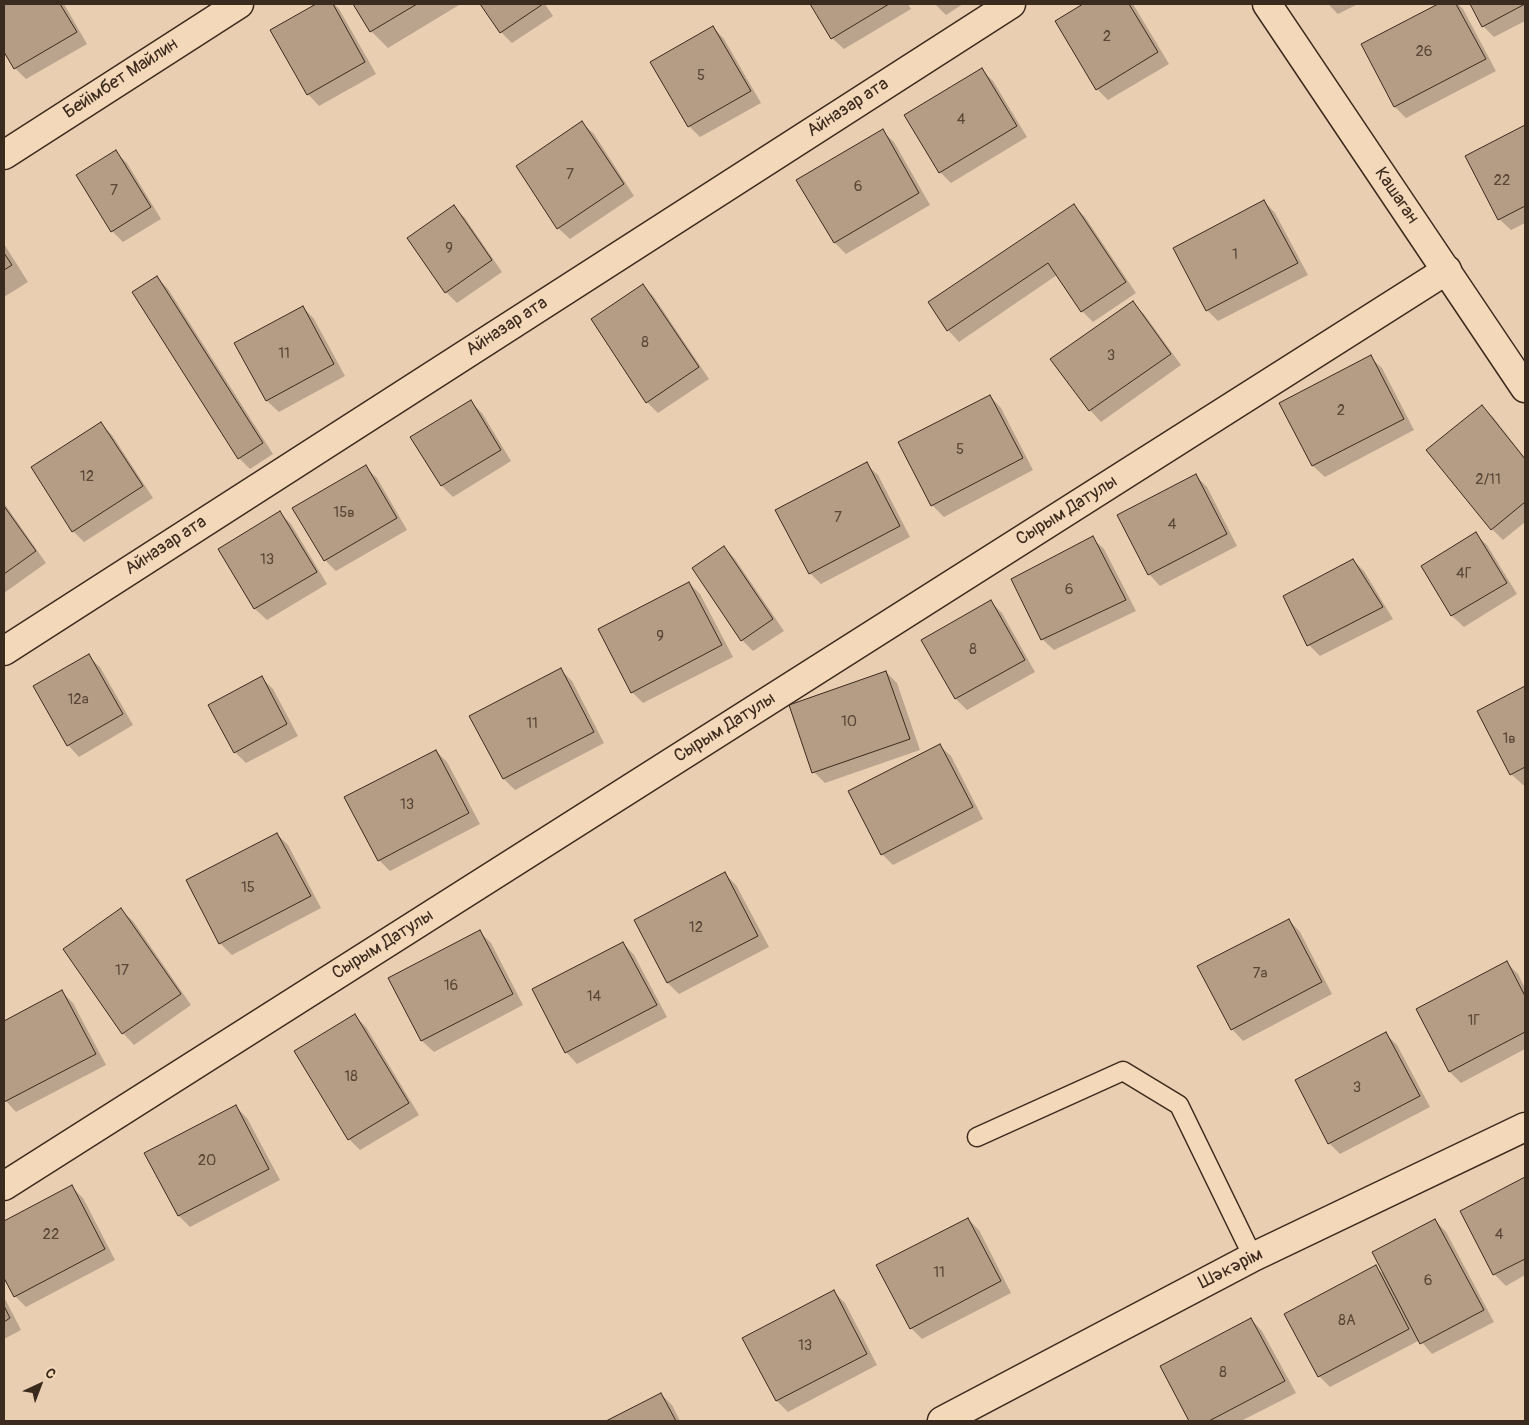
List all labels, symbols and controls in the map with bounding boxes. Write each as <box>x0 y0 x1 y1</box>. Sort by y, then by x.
house number: 2 <box>1103 28 1111 46</box>
street label: Бейімбет Майлин <box>60 34 182 124</box>
house number: 26 <box>1415 43 1433 61</box>
house number: 5 <box>697 67 705 85</box>
street label: Айназар ата <box>803 74 893 142</box>
house number: 4 <box>957 111 965 129</box>
street label: Кашаган <box>1369 164 1423 228</box>
house number: 7 <box>566 166 574 184</box>
house number: 22 <box>1494 172 1510 190</box>
house number: 6 <box>854 178 862 196</box>
house number: 7 <box>110 182 118 200</box>
house number: 9 <box>445 240 453 258</box>
house number: 1 <box>1232 246 1238 264</box>
street label: Айназар ата <box>462 293 552 361</box>
house number: 8 <box>641 334 649 352</box>
house number: 11 <box>278 345 290 363</box>
house number: 3 <box>1107 347 1115 365</box>
house number: 2 <box>1337 402 1345 420</box>
house number: 5 <box>956 441 964 459</box>
house number: 12 <box>80 468 94 486</box>
street label: Сырым Датулы <box>1012 471 1122 551</box>
house number: 2/11 <box>1475 471 1501 489</box>
house number: 15в <box>333 504 355 522</box>
house number: 7 <box>834 509 842 527</box>
street label: Айназар ата <box>121 512 211 580</box>
house number: 4 <box>1168 516 1176 534</box>
house number: 13 <box>260 551 274 569</box>
house number: 4Г <box>1456 565 1472 583</box>
house number: 6 <box>1065 581 1073 599</box>
house number: 9 <box>656 628 664 646</box>
house number: 8 <box>969 641 977 659</box>
street label: Сырым Датулы <box>670 688 780 768</box>
house number: 12а <box>67 691 89 709</box>
house number: 10 <box>841 713 857 731</box>
house number: 11 <box>526 715 538 733</box>
house number: 1в <box>1502 730 1516 748</box>
house number: 13 <box>400 796 414 814</box>
house number: 15 <box>241 879 255 897</box>
street label: Сырым Датулы <box>328 905 438 985</box>
house number: 12 <box>689 919 703 937</box>
house number: 17 <box>115 962 129 980</box>
house number: 7а <box>1253 965 1267 983</box>
house number: 16 <box>444 977 458 995</box>
house number: 14 <box>587 988 601 1006</box>
house number: 1Г <box>1467 1012 1481 1030</box>
house number: 18 <box>344 1068 358 1086</box>
house number: 3 <box>1353 1079 1361 1097</box>
house number: 20 <box>198 1152 216 1170</box>
house number: 22 <box>43 1226 59 1244</box>
house number: 4 <box>1495 1226 1503 1244</box>
street label: Шәкәрім <box>1195 1244 1267 1294</box>
house number: 11 <box>933 1264 945 1282</box>
house number: 6 <box>1424 1272 1432 1290</box>
house number: 8А <box>1338 1312 1356 1330</box>
house number: 13 <box>798 1337 812 1355</box>
north arrow <box>15 1360 65 1410</box>
text: С <box>42 1364 60 1383</box>
house number: 8 <box>1219 1364 1227 1382</box>

